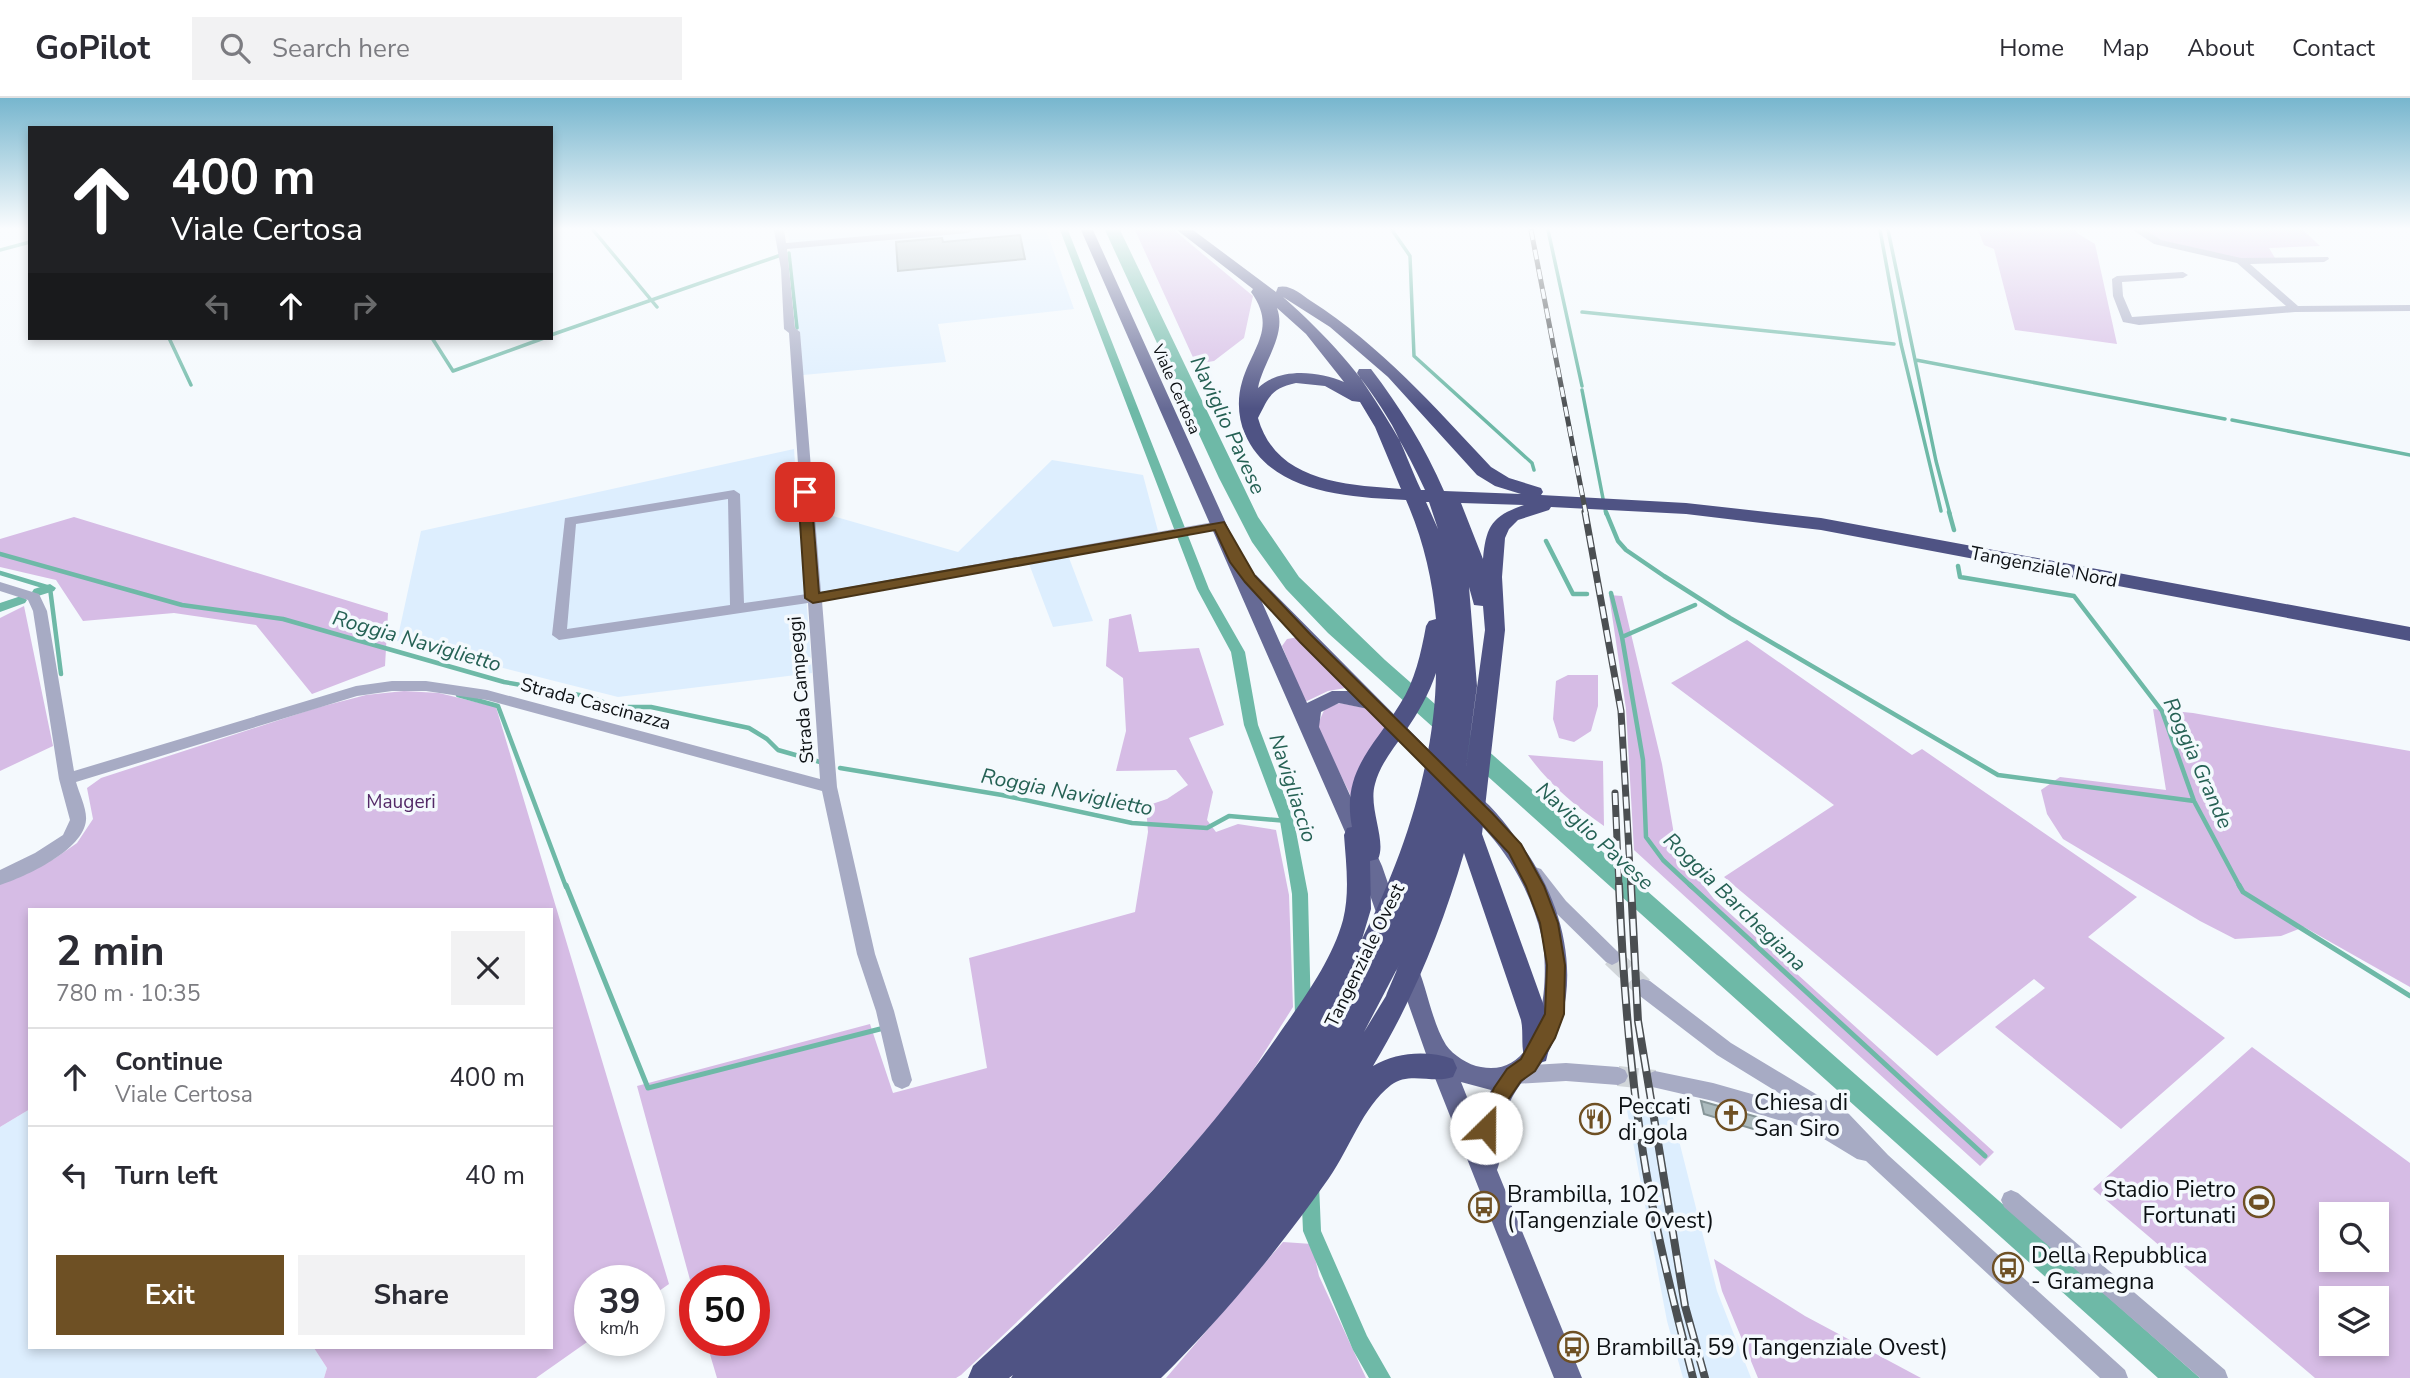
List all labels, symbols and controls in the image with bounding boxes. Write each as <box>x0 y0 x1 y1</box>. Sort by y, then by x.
search box <box>192 17 682 80</box>
text: GoPilot <box>35 26 150 71</box>
icon: search <box>216 29 254 67</box>
text: Search here <box>272 31 410 66</box>
text: Home <box>1999 32 2064 64</box>
text: Map <box>2102 32 2149 64</box>
text: About <box>2187 32 2254 64</box>
text: Contact <box>2292 32 2375 64</box>
text: 400 m <box>171 144 315 211</box>
icon: ahead <box>56 154 147 245</box>
text: Viale Certosa <box>171 208 363 251</box>
icon: left <box>199 287 237 325</box>
icon: ahead <box>272 287 310 325</box>
icon: right <box>345 287 383 325</box>
street label: Viale Certosa <box>1146 340 1206 438</box>
water label: Naviglio Pavese <box>1184 351 1272 499</box>
pin <box>775 462 835 522</box>
icon: arrive <box>786 473 824 511</box>
street label: Tangenziale Nord <box>1968 540 2119 594</box>
water label: Roggia Naviglietto <box>329 604 505 678</box>
street label: Strada Campeggi <box>782 615 820 765</box>
street label: Strada Cascinazza <box>518 671 674 737</box>
water label: Roggia Grande <box>2157 693 2239 833</box>
water label: Navigliaccio <box>1262 730 1324 846</box>
water label: Roggia Naviglietto <box>979 762 1155 822</box>
water label: Naviglio Pavese <box>1530 776 1660 896</box>
park label: Maugeri <box>366 789 436 815</box>
water label: Roggia Barchegiana <box>1658 826 1812 978</box>
street label: Tangenziale Ovest <box>1319 879 1411 1032</box>
text: 2 min <box>56 923 165 980</box>
button: close <box>451 931 525 1005</box>
text: 780 m · 10:35 <box>56 978 201 1009</box>
text: Continue <box>115 1044 223 1079</box>
icon: ahead <box>56 1058 94 1096</box>
text: 400 m <box>449 1060 525 1095</box>
text: Viale Certosa <box>115 1079 253 1110</box>
place label: Chiesa di San Siro <box>1754 1087 1848 1144</box>
position arrow <box>1449 1091 1523 1165</box>
place label: Peccati di gola <box>1618 1091 1691 1148</box>
church icon: Chiesa di San Siro <box>1714 1098 1748 1132</box>
restaurant icon: Peccati di gola <box>1578 1102 1612 1136</box>
icon: left <box>56 1156 94 1194</box>
text: Turn left <box>115 1158 218 1193</box>
text: 40 m <box>465 1158 525 1193</box>
place label: Stadio Pietro Fortunati <box>2103 1174 2236 1231</box>
place label: Brambilla, 102 (Tangenziale Ovest) <box>1507 1179 1714 1236</box>
sports icon: Stadio Pietro Fortunati <box>2242 1185 2276 1219</box>
bus stop icon: Brambilla, 102 (Tangenziale Ovest) <box>1467 1190 1501 1224</box>
map controls <box>2319 1202 2389 1356</box>
button: search <box>2319 1202 2389 1272</box>
place label: Della Repubblica - Gramegna <box>2031 1240 2207 1297</box>
bus stop icon: Della Repubblica - Gramegna <box>1991 1251 2025 1285</box>
button: Exit <box>56 1255 284 1335</box>
button: Share <box>298 1255 525 1335</box>
speed limit sign: 50 <box>679 1265 770 1356</box>
text: 39 <box>598 1278 641 1325</box>
button: layers <box>2319 1286 2389 1356</box>
text: km/h <box>600 1316 639 1340</box>
bus stop icon: Brambilla, 59 (Tangenziale Ovest) <box>1556 1330 1590 1364</box>
place label: Brambilla, 59 (Tangenziale Ovest) <box>1596 1332 1948 1363</box>

